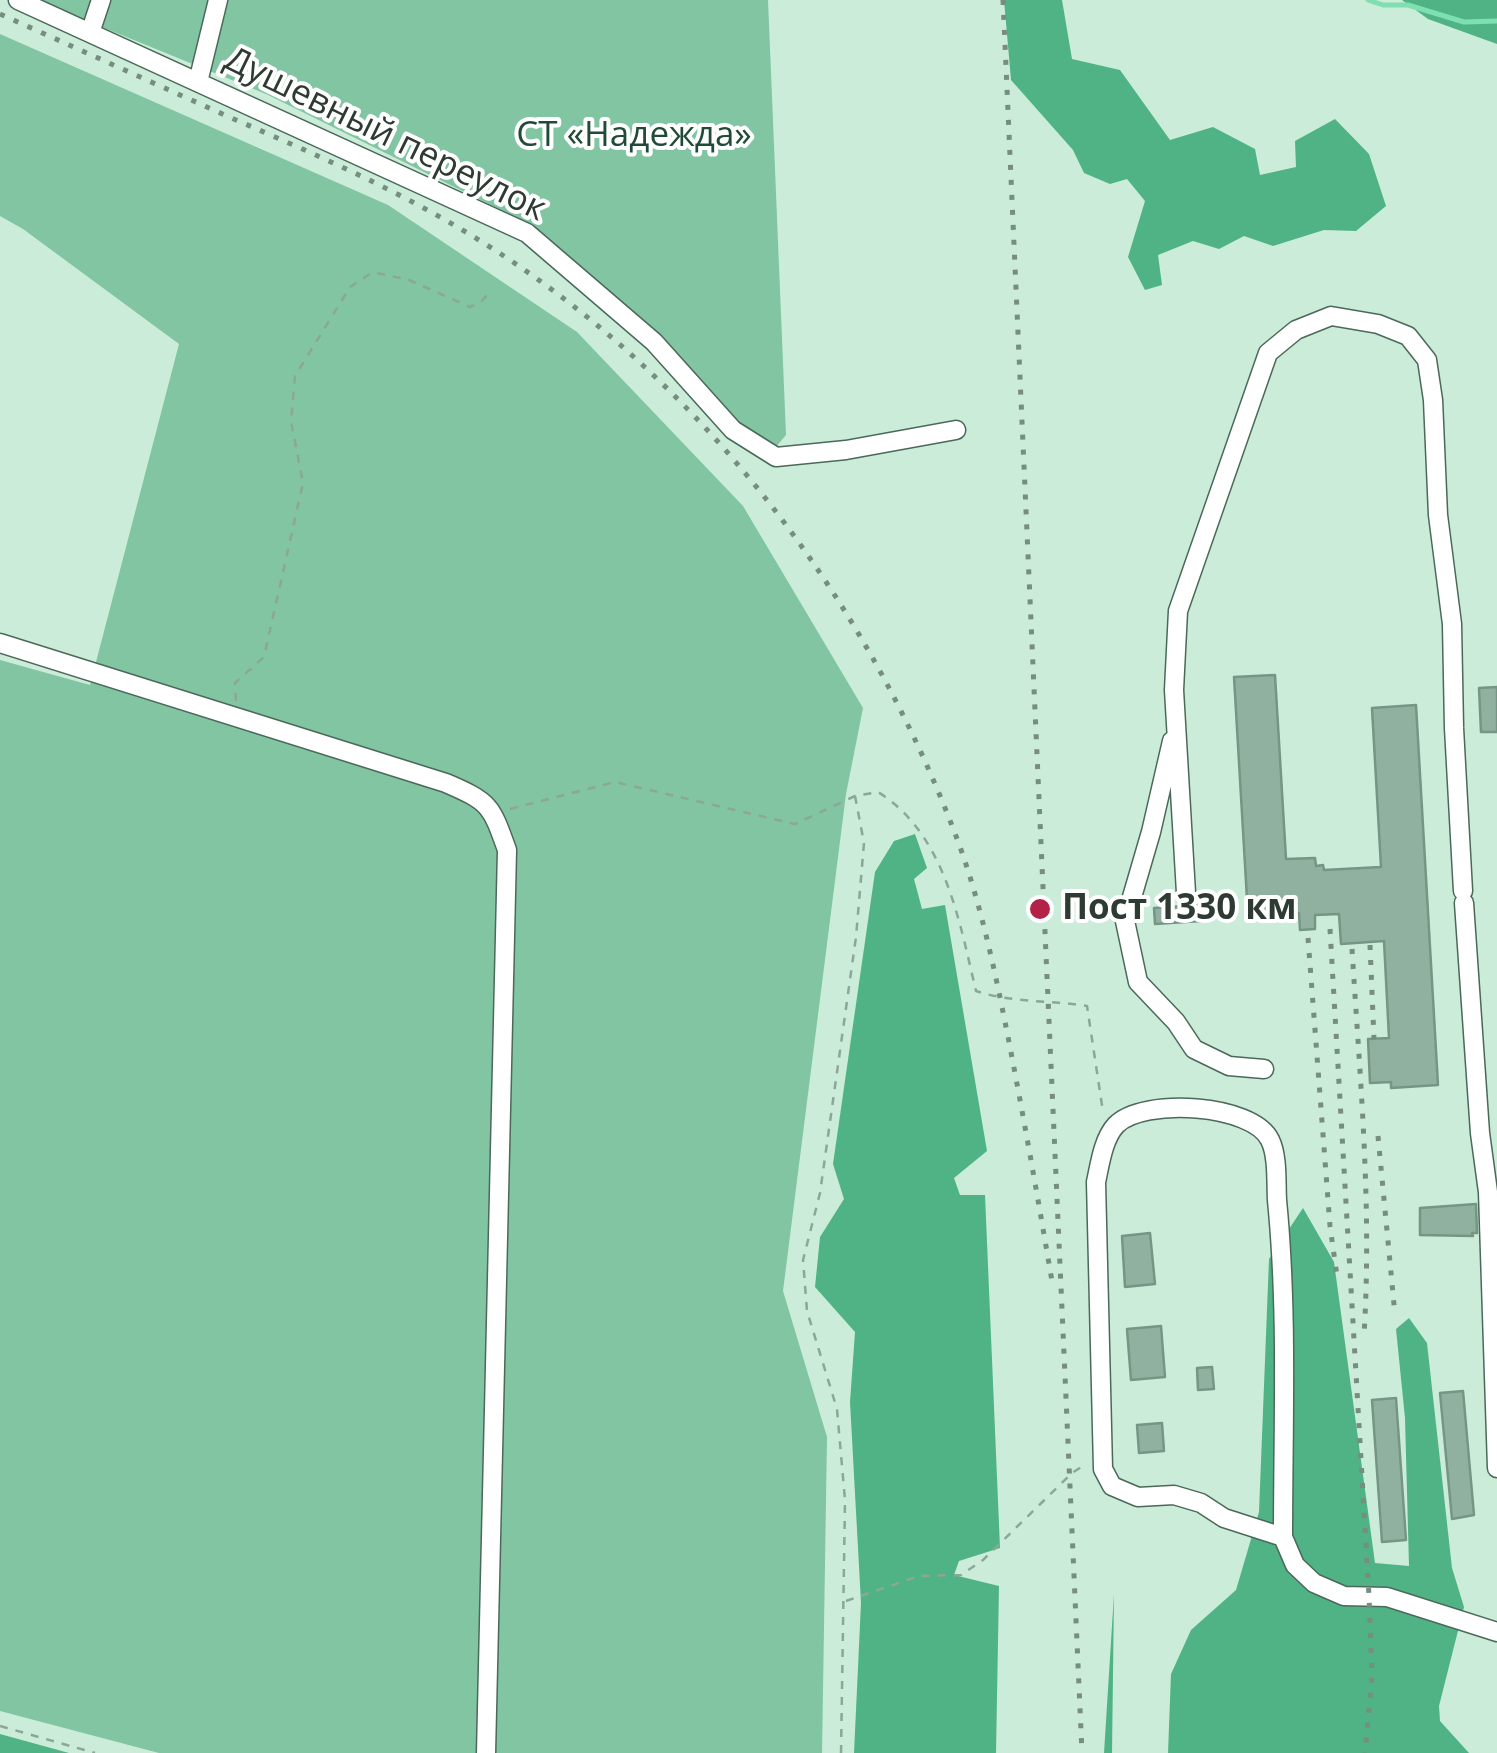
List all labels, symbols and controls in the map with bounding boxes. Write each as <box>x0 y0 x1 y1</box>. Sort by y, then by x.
street label: Душевный переулок <box>218 39 552 231</box>
park label: СТ «Надежда» <box>516 115 752 157</box>
place label: Пост 1330 км <box>1062 888 1297 930</box>
marker: Пост 1330 км <box>1027 896 1053 922</box>

